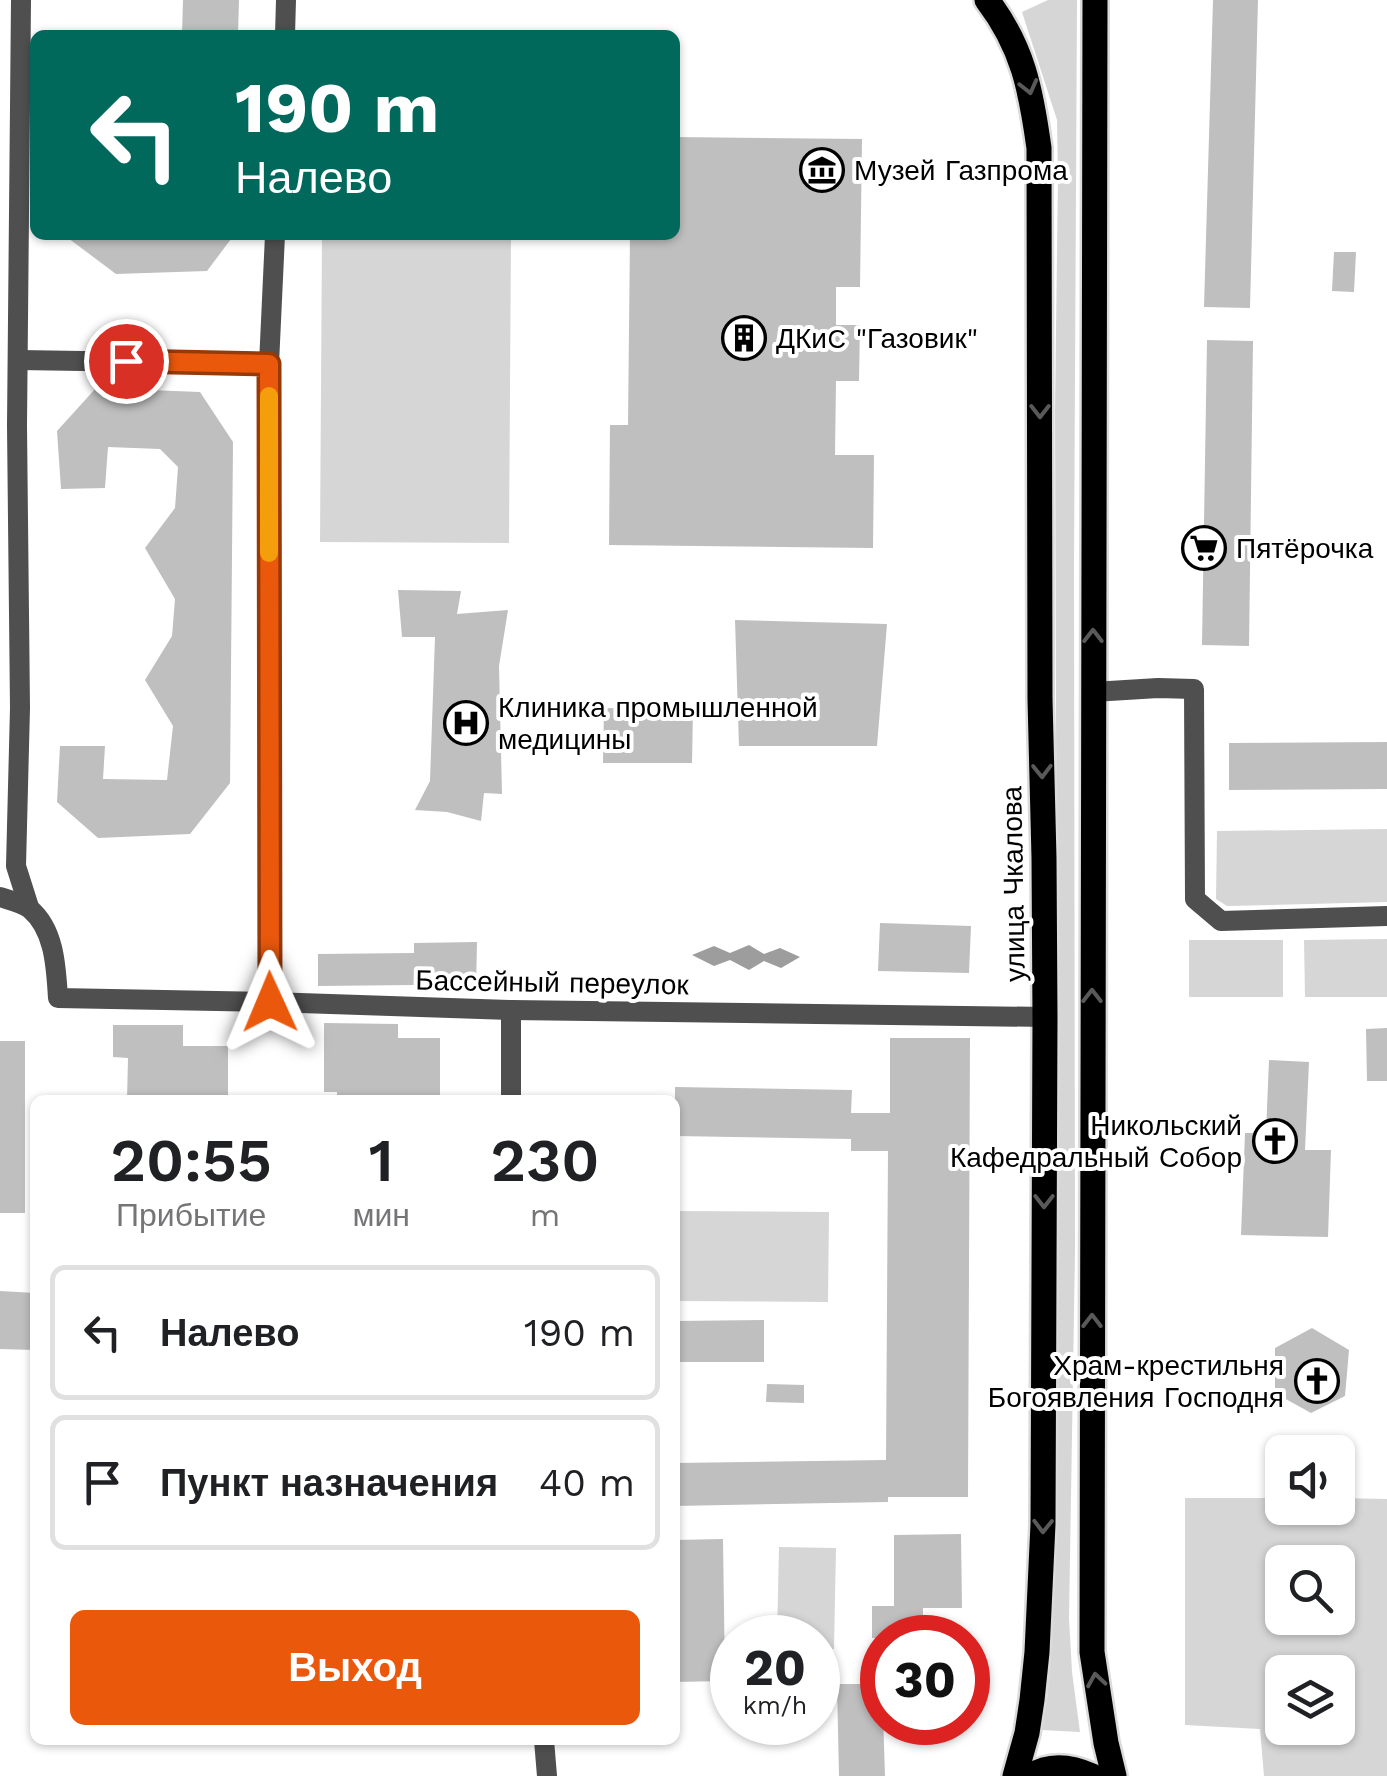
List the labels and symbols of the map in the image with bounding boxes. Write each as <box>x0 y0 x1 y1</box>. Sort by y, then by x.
one-way arrow <box>1017 78 1038 95</box>
museum icon: Музей Газпрома <box>799 147 845 193</box>
place label: Музей Газпрома <box>854 154 1068 187</box>
building icon: ДКиC "Газовик" <box>721 315 767 361</box>
pin <box>84 319 169 404</box>
place label: ДКиC "Газовик" <box>776 322 978 355</box>
one-way arrow <box>1029 404 1051 419</box>
supermarket icon: Пятёрочка <box>1181 525 1227 571</box>
place label: Пятёрочка <box>1236 532 1374 565</box>
one-way arrow <box>1082 627 1104 642</box>
place label: Клиника промышленной медицины <box>498 691 818 756</box>
hospital icon: Клиника промышленной медицины <box>443 700 489 746</box>
one-way arrow <box>1031 763 1052 779</box>
street label: улица Чкалова <box>995 785 1032 982</box>
position arrow <box>218 950 322 1054</box>
street label: Бассейный переулок <box>415 964 690 1001</box>
one-way arrow <box>1081 987 1103 1002</box>
place label: Никольский Кафедральный Собор <box>950 1109 1242 1174</box>
church icon: Никольский Кафедральный Собор <box>1252 1118 1298 1164</box>
one-way arrow <box>1033 1194 1055 1209</box>
one-way arrow <box>1081 1312 1103 1328</box>
place label: Храм-крестильня Богоявления Господня <box>988 1349 1284 1414</box>
church icon: Храм-крестильня Богоявления Господня <box>1294 1358 1340 1404</box>
one-way arrow <box>1032 1518 1053 1534</box>
speed limit sign: 30 <box>860 1615 990 1745</box>
one-way arrow <box>1086 1672 1107 1689</box>

